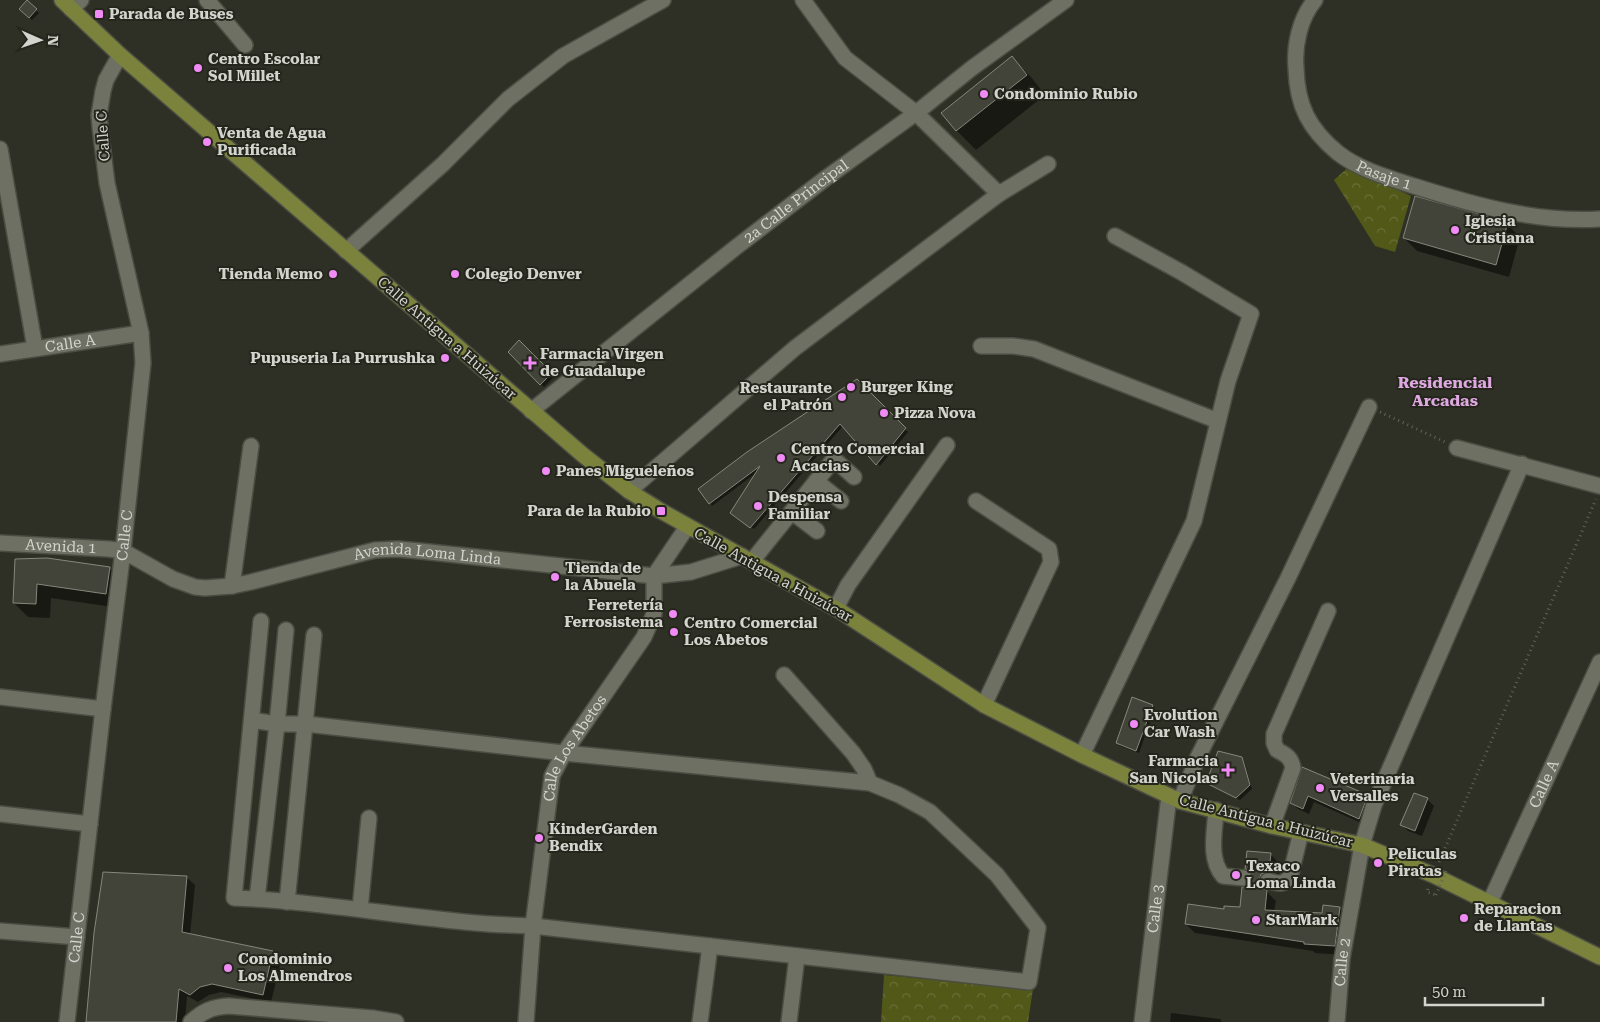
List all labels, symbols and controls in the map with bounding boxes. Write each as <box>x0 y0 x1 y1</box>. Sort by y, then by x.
place label: Parada de Buses <box>109 5 234 23</box>
marker: Parada de Buses <box>93 8 105 20</box>
north arrow <box>15 15 65 65</box>
text: N <box>45 35 61 46</box>
place label: Centro Escolar Sol Millet <box>208 50 320 85</box>
marker: Centro Escolar Sol Millet <box>192 62 204 74</box>
place label: Condominio Rubio <box>994 85 1138 103</box>
marker: Condominio Rubio <box>978 88 990 100</box>
street label: Calle C <box>92 110 114 162</box>
place label: Venta de Agua Purificada <box>217 124 326 159</box>
marker: Venta de Agua Purificada <box>201 136 213 148</box>
street label: 2a Calle Principal <box>740 156 852 247</box>
street label: Pasaje 1 <box>1353 157 1414 194</box>
place label: Iglesia Cristiana <box>1465 212 1534 247</box>
marker: Iglesia Cristiana <box>1449 224 1461 236</box>
place label: Tienda Memo <box>218 265 323 283</box>
place label: Colegio Denver <box>465 265 582 283</box>
marker: Tienda Memo <box>327 268 339 280</box>
marker: Colegio Denver <box>449 268 461 280</box>
street label: Calle Antigua a Huizúcar <box>374 273 520 403</box>
street label: Calle A <box>44 331 97 356</box>
place label: Farmacia Virgen de Guadalupe <box>540 345 664 380</box>
place label: Pupuseria La Purrushka <box>250 349 435 367</box>
marker: Pupuseria La Purrushka <box>439 352 451 364</box>
marker: Farmacia Virgen de Guadalupe <box>524 357 536 369</box>
district label: Residencial Arcadas <box>1398 373 1493 410</box>
place label: Burger King <box>861 378 953 396</box>
place label: Restaurante el Patrón <box>740 379 832 414</box>
marker: Burger King <box>845 381 857 393</box>
marker: Restaurante el Patrón <box>836 391 848 403</box>
place label: Pizza Nova <box>894 404 976 422</box>
marker: Pizza Nova <box>878 407 890 419</box>
place label: Centro Comercial Acacias <box>791 440 925 475</box>
marker: Centro Comercial Acacias <box>775 452 787 464</box>
place label: Panes Migueleños <box>556 462 694 480</box>
marker: Panes Migueleños <box>540 465 552 477</box>
place label: Despensa Familiar <box>768 488 842 523</box>
marker: Despensa Familiar <box>752 500 764 512</box>
place label: Para de la Rubio <box>527 502 651 520</box>
marker: Para de la Rubio <box>655 505 667 517</box>
street label: Calle C <box>113 509 136 562</box>
street label: Calle Antigua a Huizúcar <box>691 524 855 626</box>
street label: Avenida 1 <box>25 535 97 557</box>
street label: Avenida Loma Linda <box>352 540 502 569</box>
place label: Tienda de la Abuela <box>565 559 641 594</box>
marker: Tienda de la Abuela <box>549 571 561 583</box>
place label: Ferretería Ferrosistema <box>564 596 663 631</box>
marker: Ferretería Ferrosistema <box>667 608 679 620</box>
place label: Centro Comercial Los Abetos <box>684 614 818 649</box>
marker: Centro Comercial Los Abetos <box>668 626 680 638</box>
street label: Calle Los Abetos <box>540 691 610 802</box>
place label: Evolution Car Wash <box>1144 706 1218 741</box>
marker: Evolution Car Wash <box>1128 718 1140 730</box>
place label: Farmacia San Nicolas <box>1129 752 1218 787</box>
street label: Calle A <box>1525 757 1563 811</box>
marker: Farmacia San Nicolas <box>1222 764 1234 776</box>
place label: Veterinaria Versalles <box>1330 770 1415 805</box>
marker: Veterinaria Versalles <box>1314 782 1326 794</box>
street label: Calle Antigua a Huizúcar <box>1177 791 1355 851</box>
place label: KinderGarden Bendix <box>549 820 658 855</box>
marker: KinderGarden Bendix <box>533 832 545 844</box>
place label: Peliculas Piratas <box>1388 845 1457 880</box>
place label: Texaco Loma Linda <box>1246 857 1336 892</box>
marker: Peliculas Piratas <box>1372 857 1384 869</box>
marker: Texaco Loma Linda <box>1230 869 1242 881</box>
street label: Calle 3 <box>1144 884 1167 934</box>
place label: Reparacion de Llantas <box>1474 900 1561 935</box>
street label: Calle C <box>65 911 89 964</box>
place label: StarMark <box>1266 911 1338 929</box>
marker: Reparacion de Llantas <box>1458 912 1470 924</box>
marker: StarMark <box>1250 914 1262 926</box>
street label: Calle 2 <box>1331 937 1355 987</box>
place label: Condominio Los Almendros <box>238 950 352 985</box>
marker: Condominio Los Almendros <box>222 962 234 974</box>
scale bar <box>1425 974 1542 1006</box>
text: 50 m <box>1432 983 1467 1001</box>

